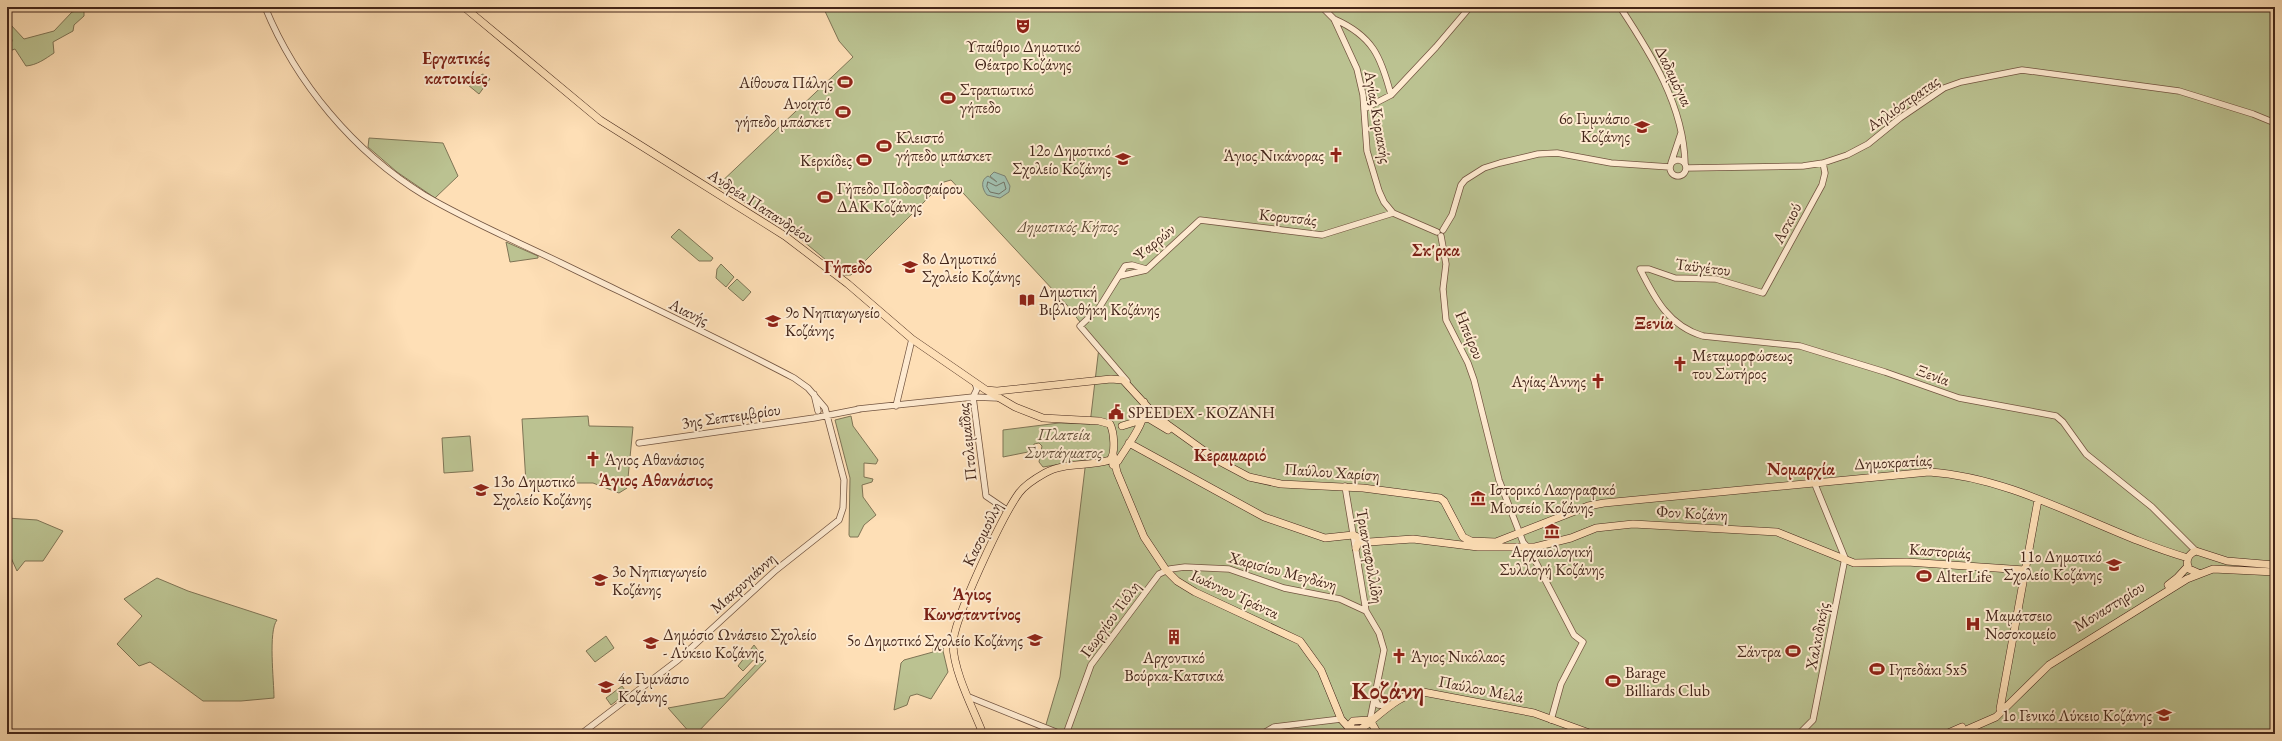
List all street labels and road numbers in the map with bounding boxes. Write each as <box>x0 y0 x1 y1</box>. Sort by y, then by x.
street label: Δαδαμόγια <box>1650 42 1698 110</box>
street label: Αγίας Κυριακής <box>1359 68 1397 165</box>
street label: Αηλιόστρατας <box>1862 70 1944 136</box>
street label: Ανδρέα Παπανδρέου <box>703 164 818 248</box>
street label: Ασκιού <box>1767 199 1806 248</box>
street label: Κορυτσάς <box>1258 204 1318 231</box>
street label: Ψαρρών <box>1129 219 1179 265</box>
street label: Ταϋγέτου <box>1674 253 1732 281</box>
street label: Αιανής <box>665 293 713 331</box>
street label: Ηπείρου <box>1450 308 1490 362</box>
street label: Ξενία <box>1914 359 1953 391</box>
street label: 3ης Σεπτεμβρίου <box>680 399 782 433</box>
street label: Πτολεμαΐδας <box>952 402 982 482</box>
street label: Δημοκρατίας <box>1854 449 1933 475</box>
street label: Παύλου Χαρίση <box>1284 458 1380 486</box>
street label: Κασομούλη <box>957 498 1007 570</box>
street label: Φον Κοζάνη <box>1656 501 1728 525</box>
street label: Τριανταφυλλίδη <box>1351 507 1389 605</box>
street label: Καστοριάς <box>1908 538 1972 564</box>
street label: Χαρισίου Μεγδάνη <box>1225 546 1340 596</box>
street label: Μακρυγιάννη <box>706 548 780 618</box>
street label: Ιωάννου Τράντα <box>1188 564 1283 624</box>
street label: Μοναστηρίου <box>2069 576 2149 636</box>
street label: Γεωργίου Τιόλη <box>1075 577 1145 661</box>
street label: Χαλκιδικής <box>1800 600 1834 672</box>
street label: Παύλου Μελά <box>1437 670 1526 708</box>

